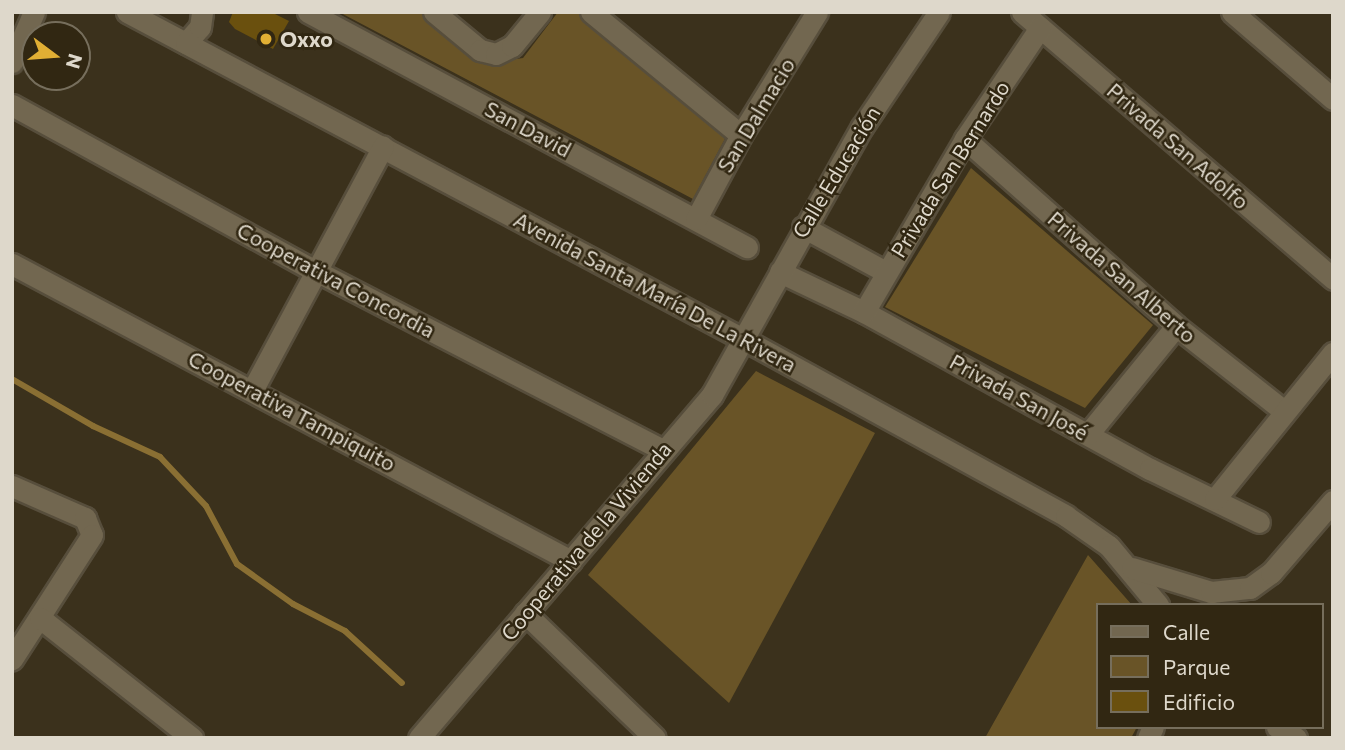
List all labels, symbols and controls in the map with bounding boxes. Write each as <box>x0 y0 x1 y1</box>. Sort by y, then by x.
north arrow <box>21 21 91 91</box>
place label: Oxxo <box>280 26 333 52</box>
marker: Oxxo <box>258 31 274 47</box>
text: N <box>62 51 88 71</box>
street label: San Dalmacio <box>712 53 800 177</box>
street label: Privada San Bernardo <box>885 76 1015 262</box>
street label: Privada San Adolfo <box>1102 78 1254 214</box>
street label: San David <box>481 96 575 162</box>
street label: Calle Educación <box>787 102 885 242</box>
street label: Privada San Alberto <box>1043 206 1201 348</box>
street label: Avenida Santa María De La Rivera <box>510 207 800 377</box>
street label: Cooperativa Concordia <box>233 217 439 343</box>
street label: Cooperativa Tampiquito <box>184 346 400 476</box>
street label: Privada San José <box>946 349 1092 445</box>
street label: Cooperativa de la Vivienda <box>496 437 676 645</box>
legend <box>1096 603 1324 729</box>
text: Calle <box>1163 619 1210 644</box>
text: Parque <box>1163 654 1230 679</box>
text: Edificio <box>1163 689 1235 714</box>

